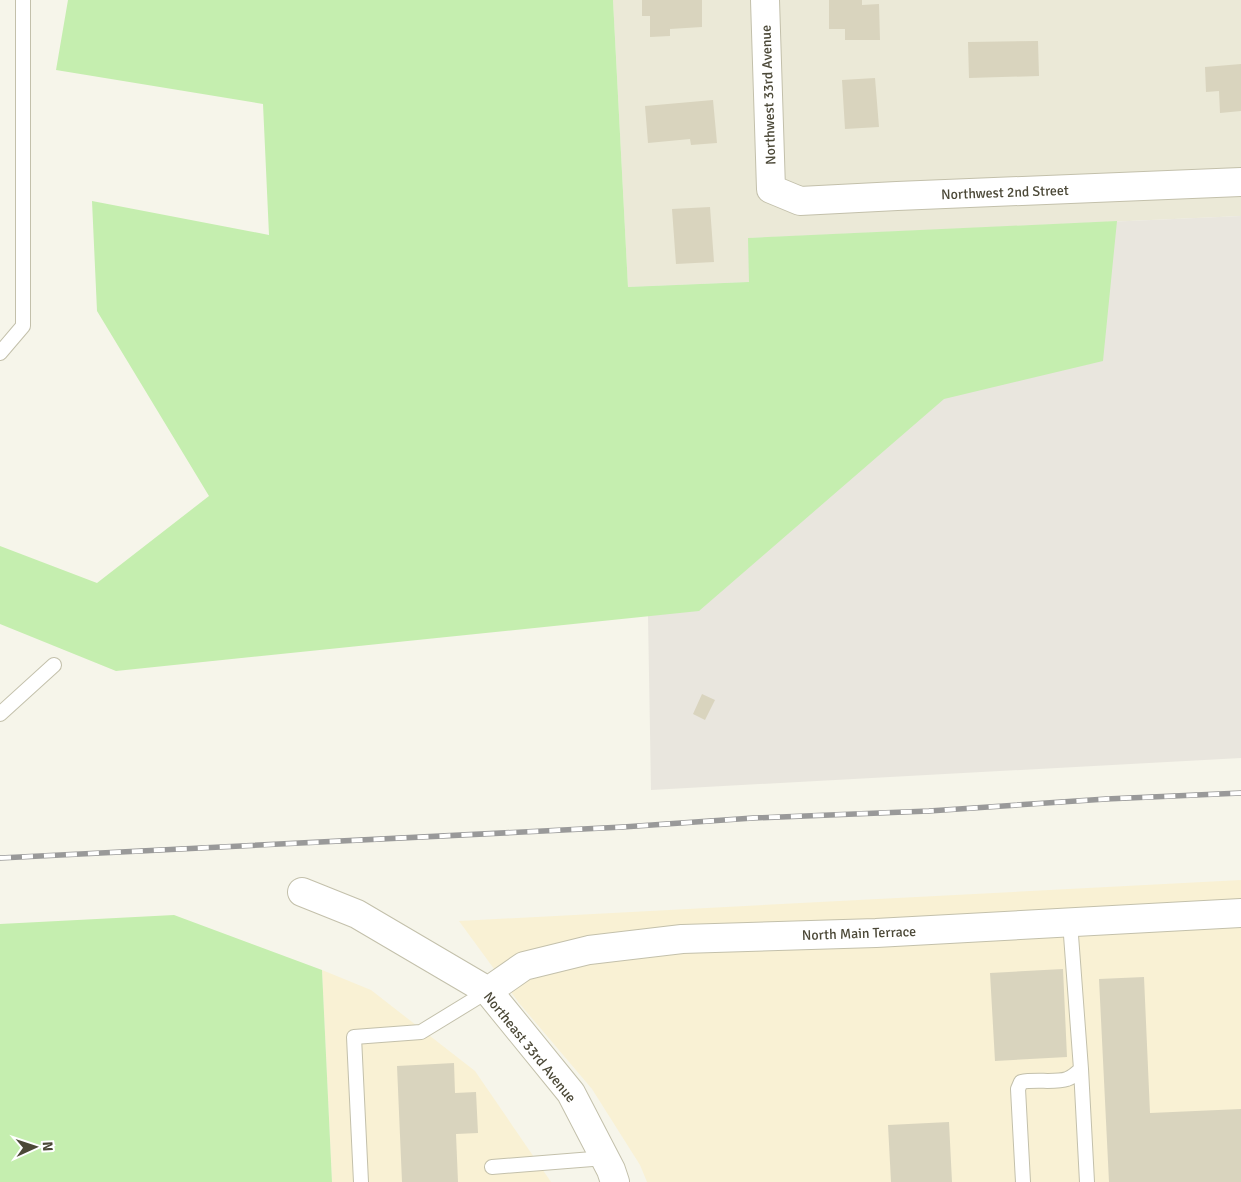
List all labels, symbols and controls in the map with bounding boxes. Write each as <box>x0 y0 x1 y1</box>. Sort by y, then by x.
street label: Northwest 33rd Avenue <box>758 25 779 165</box>
street label: Northwest 2nd Street <box>941 182 1069 203</box>
street label: North Main Terrace <box>802 923 916 944</box>
street label: Northeast 33rd Avenue <box>480 989 579 1106</box>
north arrow <box>10 1122 60 1172</box>
text: N <box>39 1141 56 1152</box>

